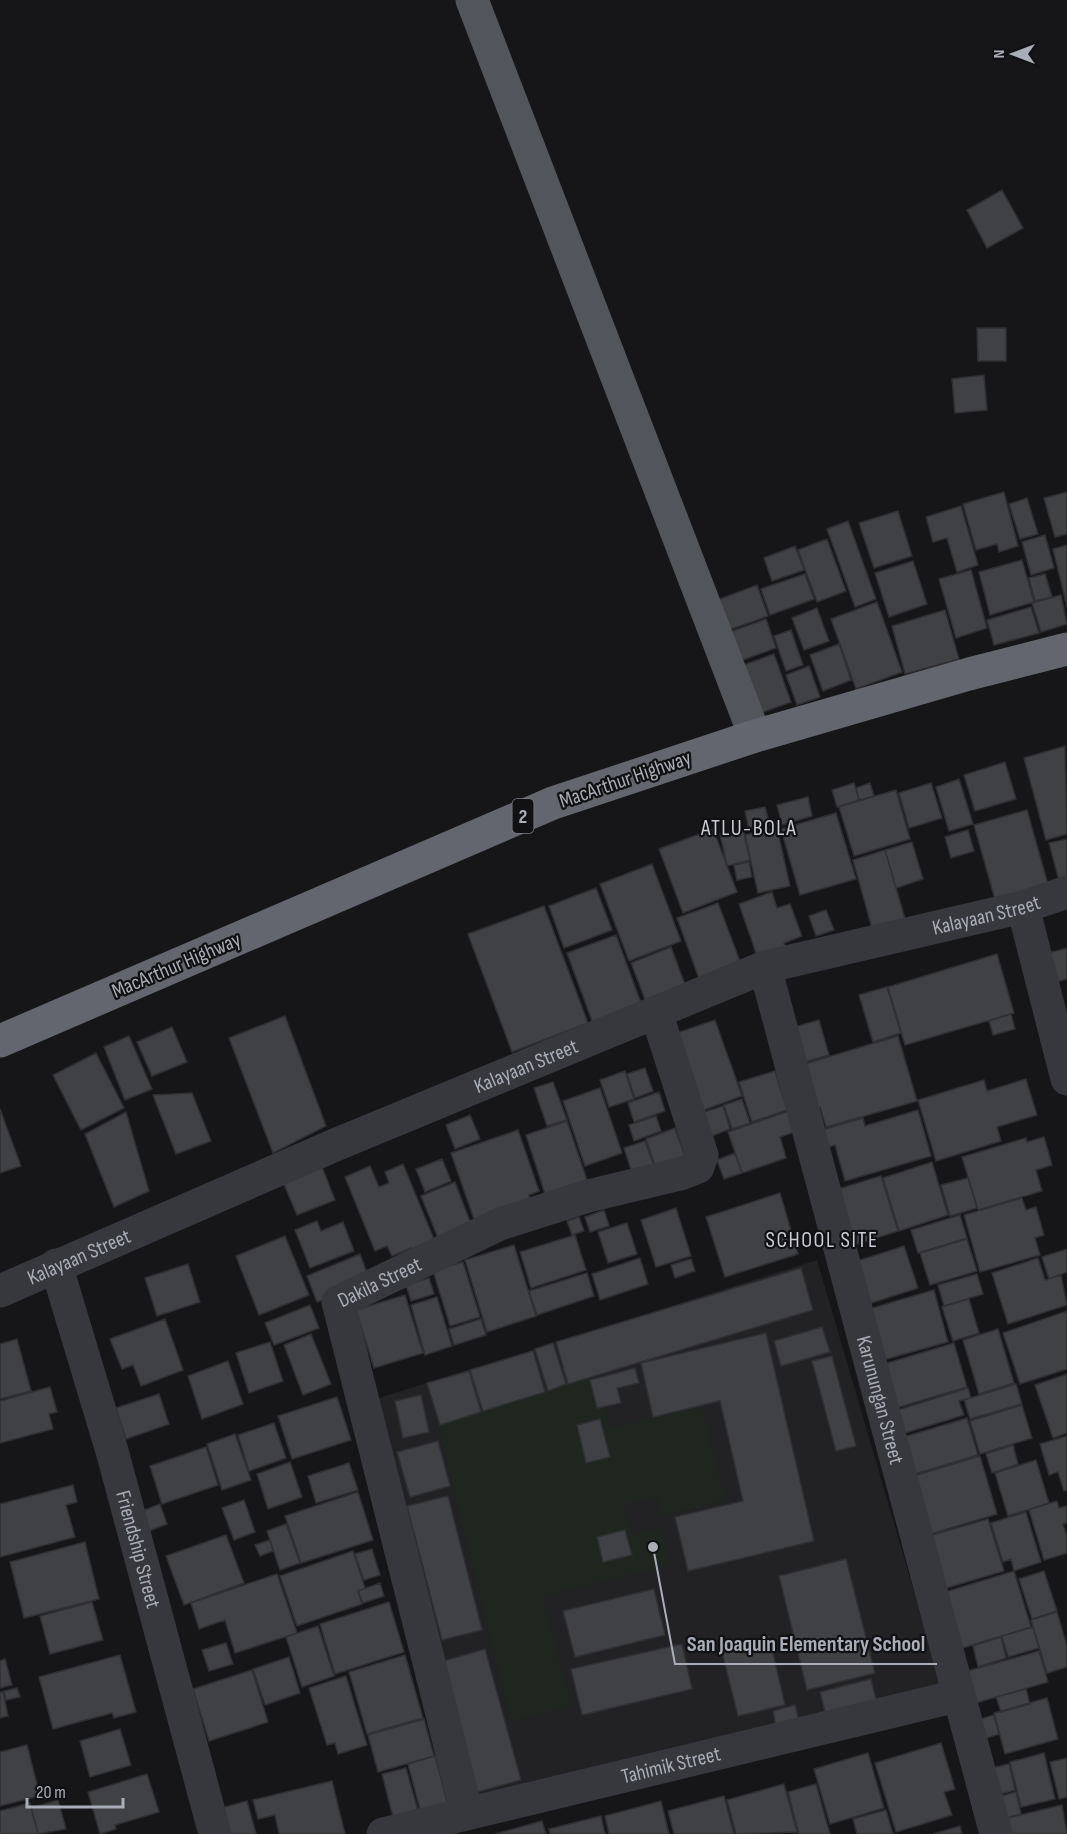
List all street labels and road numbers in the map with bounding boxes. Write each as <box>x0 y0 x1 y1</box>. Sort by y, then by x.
street label: MacArthur Highway <box>556 745 694 814</box>
road number: 2 <box>512 799 534 833</box>
street label: Kalayaan Street <box>930 890 1044 941</box>
street label: MacArthur Highway <box>108 927 244 1004</box>
street label: Kalayaan Street <box>470 1034 582 1099</box>
street label: Kalayaan Street <box>24 1224 134 1291</box>
street label: Dakila Street <box>334 1252 426 1313</box>
street label: Karunungan Street <box>851 1333 909 1467</box>
street label: Friendship Street <box>110 1488 166 1611</box>
street label: Tahimik Street <box>619 1741 723 1789</box>

